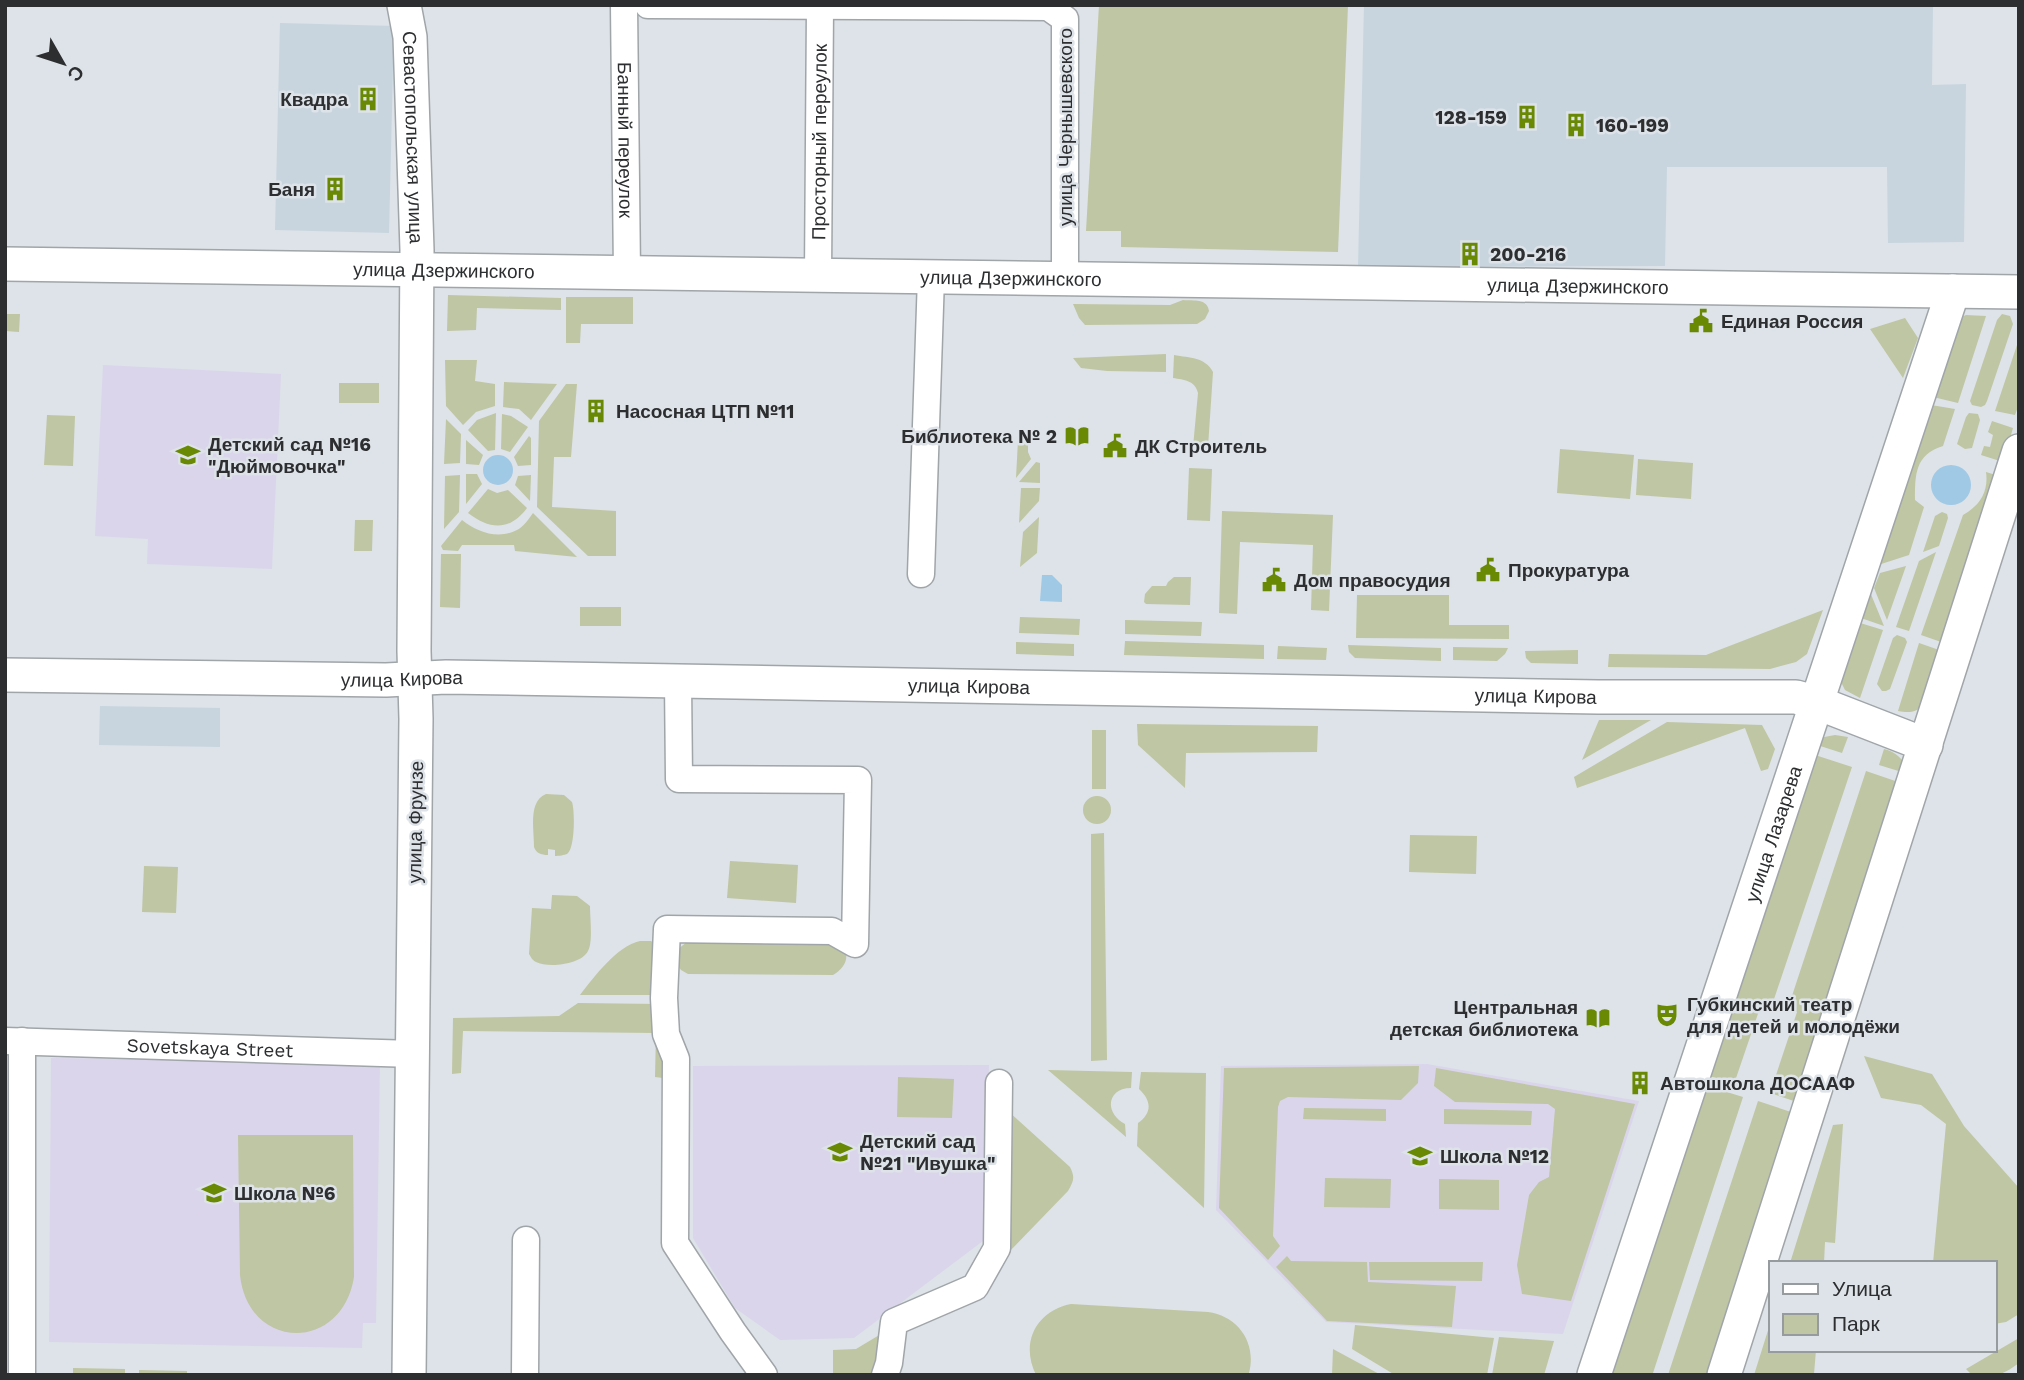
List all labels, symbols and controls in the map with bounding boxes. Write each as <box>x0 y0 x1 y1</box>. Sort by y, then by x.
north arrow <box>28 28 98 98</box>
street label: улица Чернышевского <box>1054 28 1077 226</box>
street label: Севастопольская улица <box>398 31 428 244</box>
street label: Просторный переулок <box>807 43 832 240</box>
text: С <box>62 61 89 86</box>
street label: Банный переулок <box>613 62 637 219</box>
building icon: Квадра <box>354 85 382 113</box>
place label: Квадра <box>280 88 348 111</box>
building icon: 128-159 <box>1513 103 1541 131</box>
place label: 128-159 <box>1435 106 1507 129</box>
building icon: 160-199 <box>1562 111 1590 139</box>
place label: 160-199 <box>1596 114 1669 137</box>
building icon: Баня <box>321 175 349 203</box>
place label: Баня <box>268 178 315 201</box>
building icon: 200-216 <box>1456 240 1484 268</box>
place label: 200-216 <box>1490 243 1566 266</box>
street label: улица Дзержинского <box>353 258 535 283</box>
street label: улица Дзержинского <box>920 266 1102 291</box>
street label: улица Дзержинского <box>1487 274 1669 299</box>
public building icon: Единая Россия <box>1687 307 1715 335</box>
place label: Единая Россия <box>1721 310 1863 333</box>
building icon: Насосная ЦТП №11 <box>582 397 610 425</box>
place label: Насосная ЦТП №11 <box>616 400 794 423</box>
library icon: Библиотека № 2 <box>1063 422 1091 450</box>
place label: Библиотека № 2 <box>901 425 1057 448</box>
public building icon: ДК Строитель <box>1101 432 1129 460</box>
place label: Детский сад №16 "Дюймовочка" <box>208 433 371 478</box>
place label: ДК Строитель <box>1135 435 1267 458</box>
school or university icon: Детский сад №16 "Дюймовочка" <box>174 441 202 469</box>
public building icon: Прокуратура <box>1474 556 1502 584</box>
place label: Прокуратура <box>1508 559 1630 582</box>
public building icon: Дом правосудия <box>1260 566 1288 594</box>
place label: Дом правосудия <box>1294 569 1451 592</box>
street label: улица Кирова <box>341 666 464 692</box>
street label: улица Кирова <box>908 674 1030 699</box>
street label: улица Кирова <box>1474 684 1597 709</box>
street label: улица Фрунзе <box>403 761 428 883</box>
street label: улица Лазарева <box>1740 762 1807 905</box>
place label: Губкинский театр для детей и молодёжи <box>1687 993 1900 1038</box>
place label: Центральная детская библиотека <box>1390 996 1578 1041</box>
theatre icon: Губкинский театр для детей и молодёжи <box>1653 1001 1681 1029</box>
library icon: Центральная детская библиотека <box>1584 1004 1612 1032</box>
street label: Sovetskaya Street <box>126 1034 294 1062</box>
building icon: Автошкола ДОСААФ <box>1626 1069 1654 1097</box>
place label: Автошкола ДОСААФ <box>1660 1072 1855 1095</box>
place label: Детский сад №21 "Ивушка" <box>860 1130 995 1175</box>
school or university icon: Детский сад №21 "Ивушка" <box>826 1138 854 1166</box>
school or university icon: Школа №12 <box>1406 1142 1434 1170</box>
place label: Школа №12 <box>1440 1145 1549 1168</box>
school or university icon: Школа №6 <box>200 1179 228 1207</box>
place label: Школа №6 <box>234 1182 336 1205</box>
legend <box>1769 1261 1996 1352</box>
text: Улица <box>1832 1276 1892 1301</box>
text: Парк <box>1832 1311 1880 1336</box>

